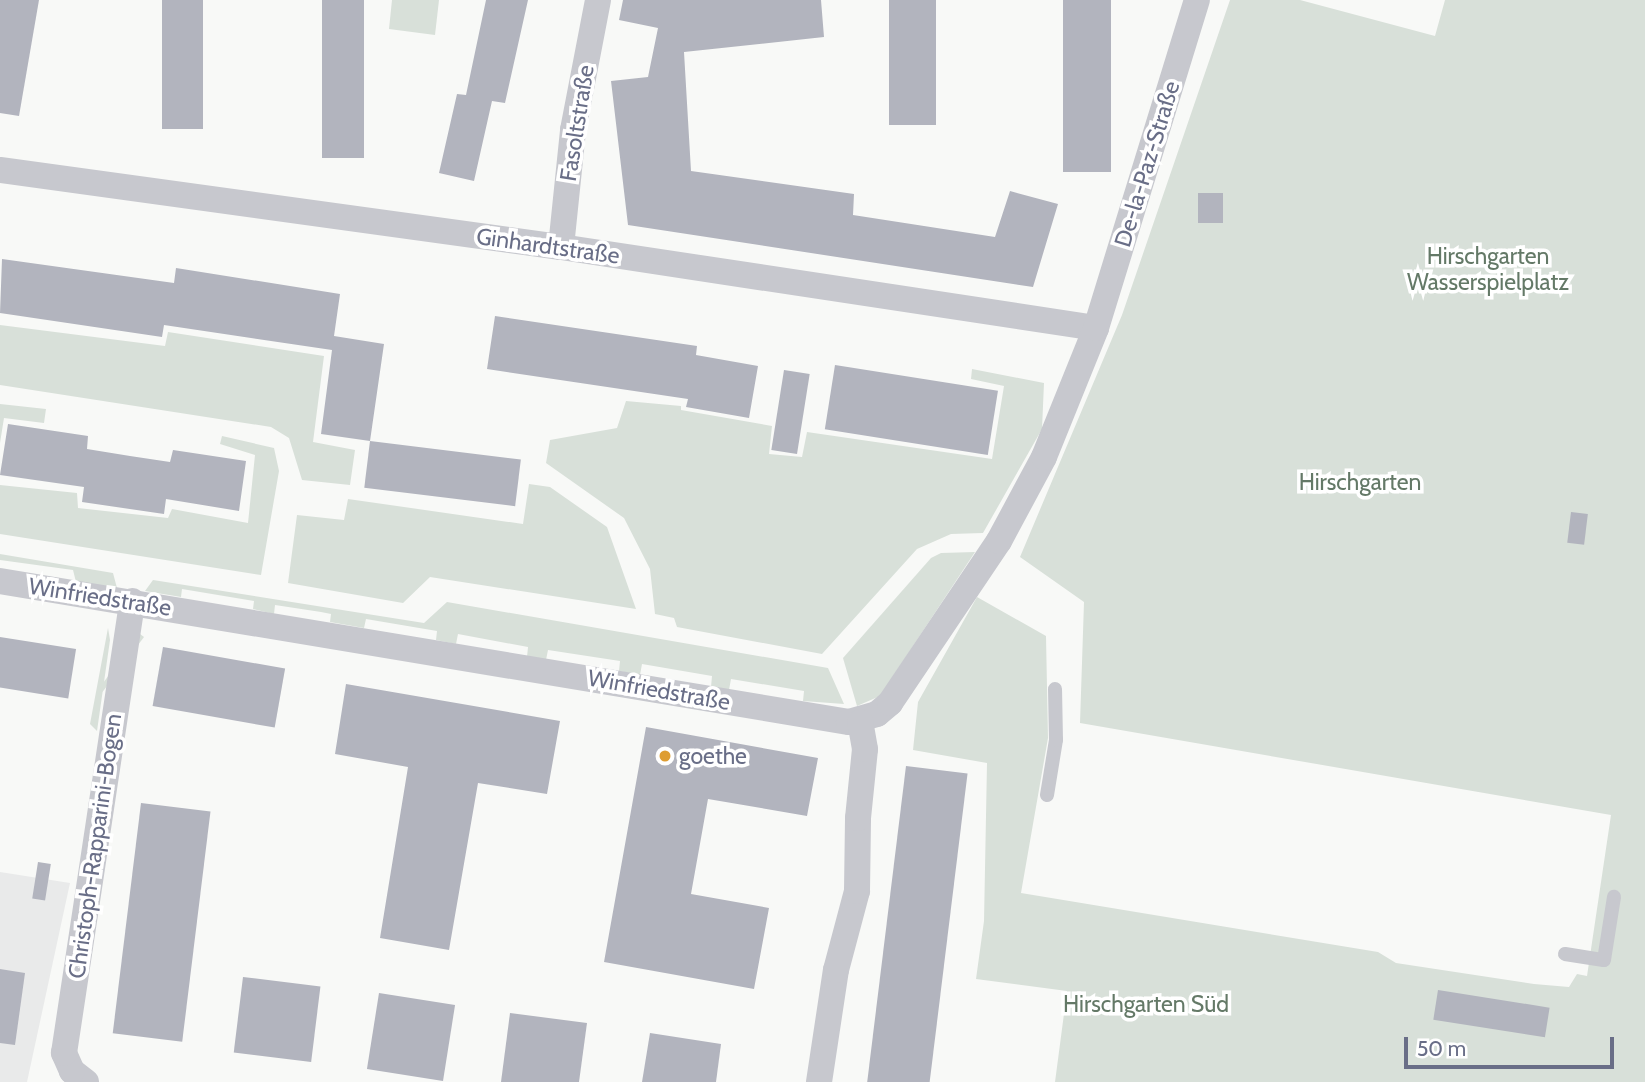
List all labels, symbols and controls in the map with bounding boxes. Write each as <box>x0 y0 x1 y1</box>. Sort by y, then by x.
street label: Fasoltstraße <box>554 63 600 183</box>
street label: De-la-Paz-Straße <box>1109 78 1185 250</box>
street label: Ginhardtstraße <box>475 222 621 270</box>
park label: Hirschgarten Wasserspielplatz <box>1407 242 1569 296</box>
park label: Hirschgarten <box>1299 468 1421 496</box>
street label: Winfriedstraße <box>27 572 173 622</box>
street label: Winfriedstraße <box>586 664 732 716</box>
street label: Christoph-Rapparini-Bogen <box>63 712 127 980</box>
place label: goethe <box>679 742 747 770</box>
marker: goethe <box>657 748 673 764</box>
park label: Hirschgarten Süd <box>1063 990 1229 1018</box>
scale bar <box>1407 1023 1617 1066</box>
text: 50 m <box>1417 1036 1466 1061</box>

